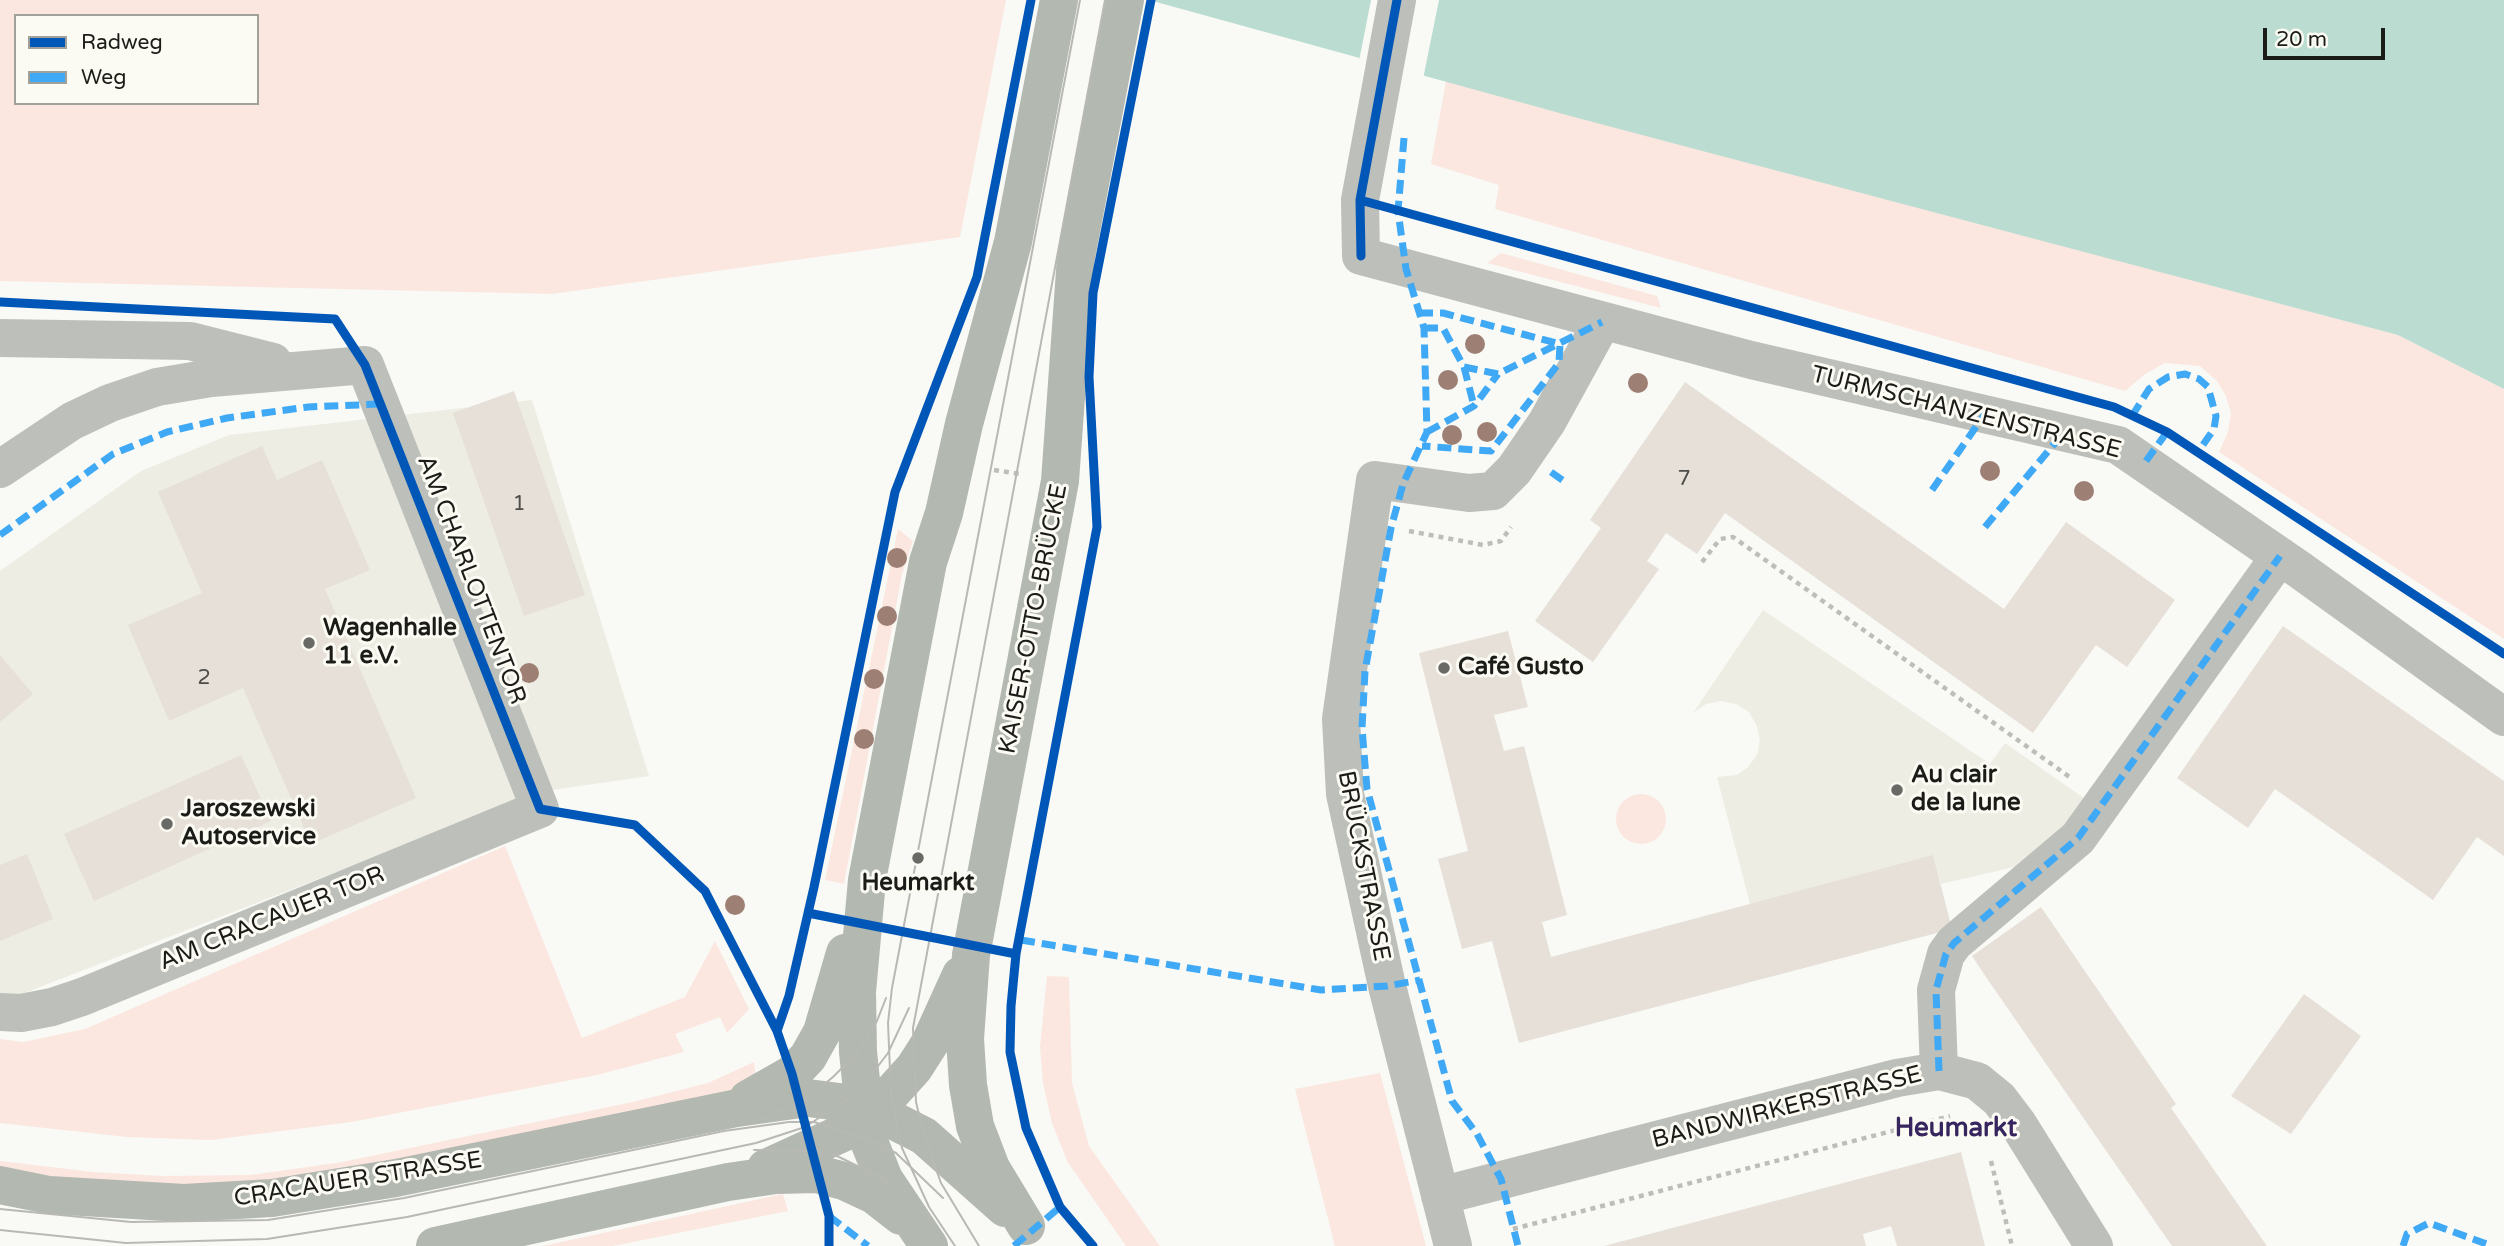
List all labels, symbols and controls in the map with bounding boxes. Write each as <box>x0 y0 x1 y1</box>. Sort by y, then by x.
legend <box>14 14 259 105</box>
scale bar <box>2266 14 2388 58</box>
text: 20 m <box>2276 27 2327 52</box>
text: Radweg <box>81 30 163 55</box>
text: Weg <box>81 65 126 90</box>
street label: TURMSCHANZENSTRASSE <box>1808 361 2124 465</box>
street label: AM CHARLOTTENTOR <box>410 452 532 708</box>
house number: 7 <box>1677 466 1691 492</box>
street label: KAISER-OTTO-BRÜCKE <box>994 482 1074 756</box>
house number: 1 <box>512 491 526 517</box>
place label: Wagenhalle 11 e.V. <box>323 615 457 671</box>
marker: Wagenhalle 11 e.V. <box>301 635 317 651</box>
place label: Café Gusto <box>1458 654 1584 682</box>
marker: Café Gusto <box>1436 660 1452 676</box>
house number: 2 <box>197 665 211 691</box>
place label: Au clair de la lune <box>1911 762 2020 818</box>
street label: BRÜCKSTRASSE <box>1330 768 1396 964</box>
marker: Au clair de la lune <box>1889 782 1905 798</box>
place label: Jaroszewski Autoservice <box>181 796 316 852</box>
marker: Jaroszewski Autoservice <box>159 816 175 832</box>
marker: Heumarkt <box>910 850 926 866</box>
street label: AM CRACAUER TOR <box>155 861 389 977</box>
place label: Heumarkt <box>862 870 974 898</box>
street label: BANDWIRKERSTRASSE <box>1649 1061 1925 1155</box>
district label: Heumarkt <box>1895 1113 2017 1145</box>
street label: CRACAUER STRASSE <box>232 1146 484 1214</box>

